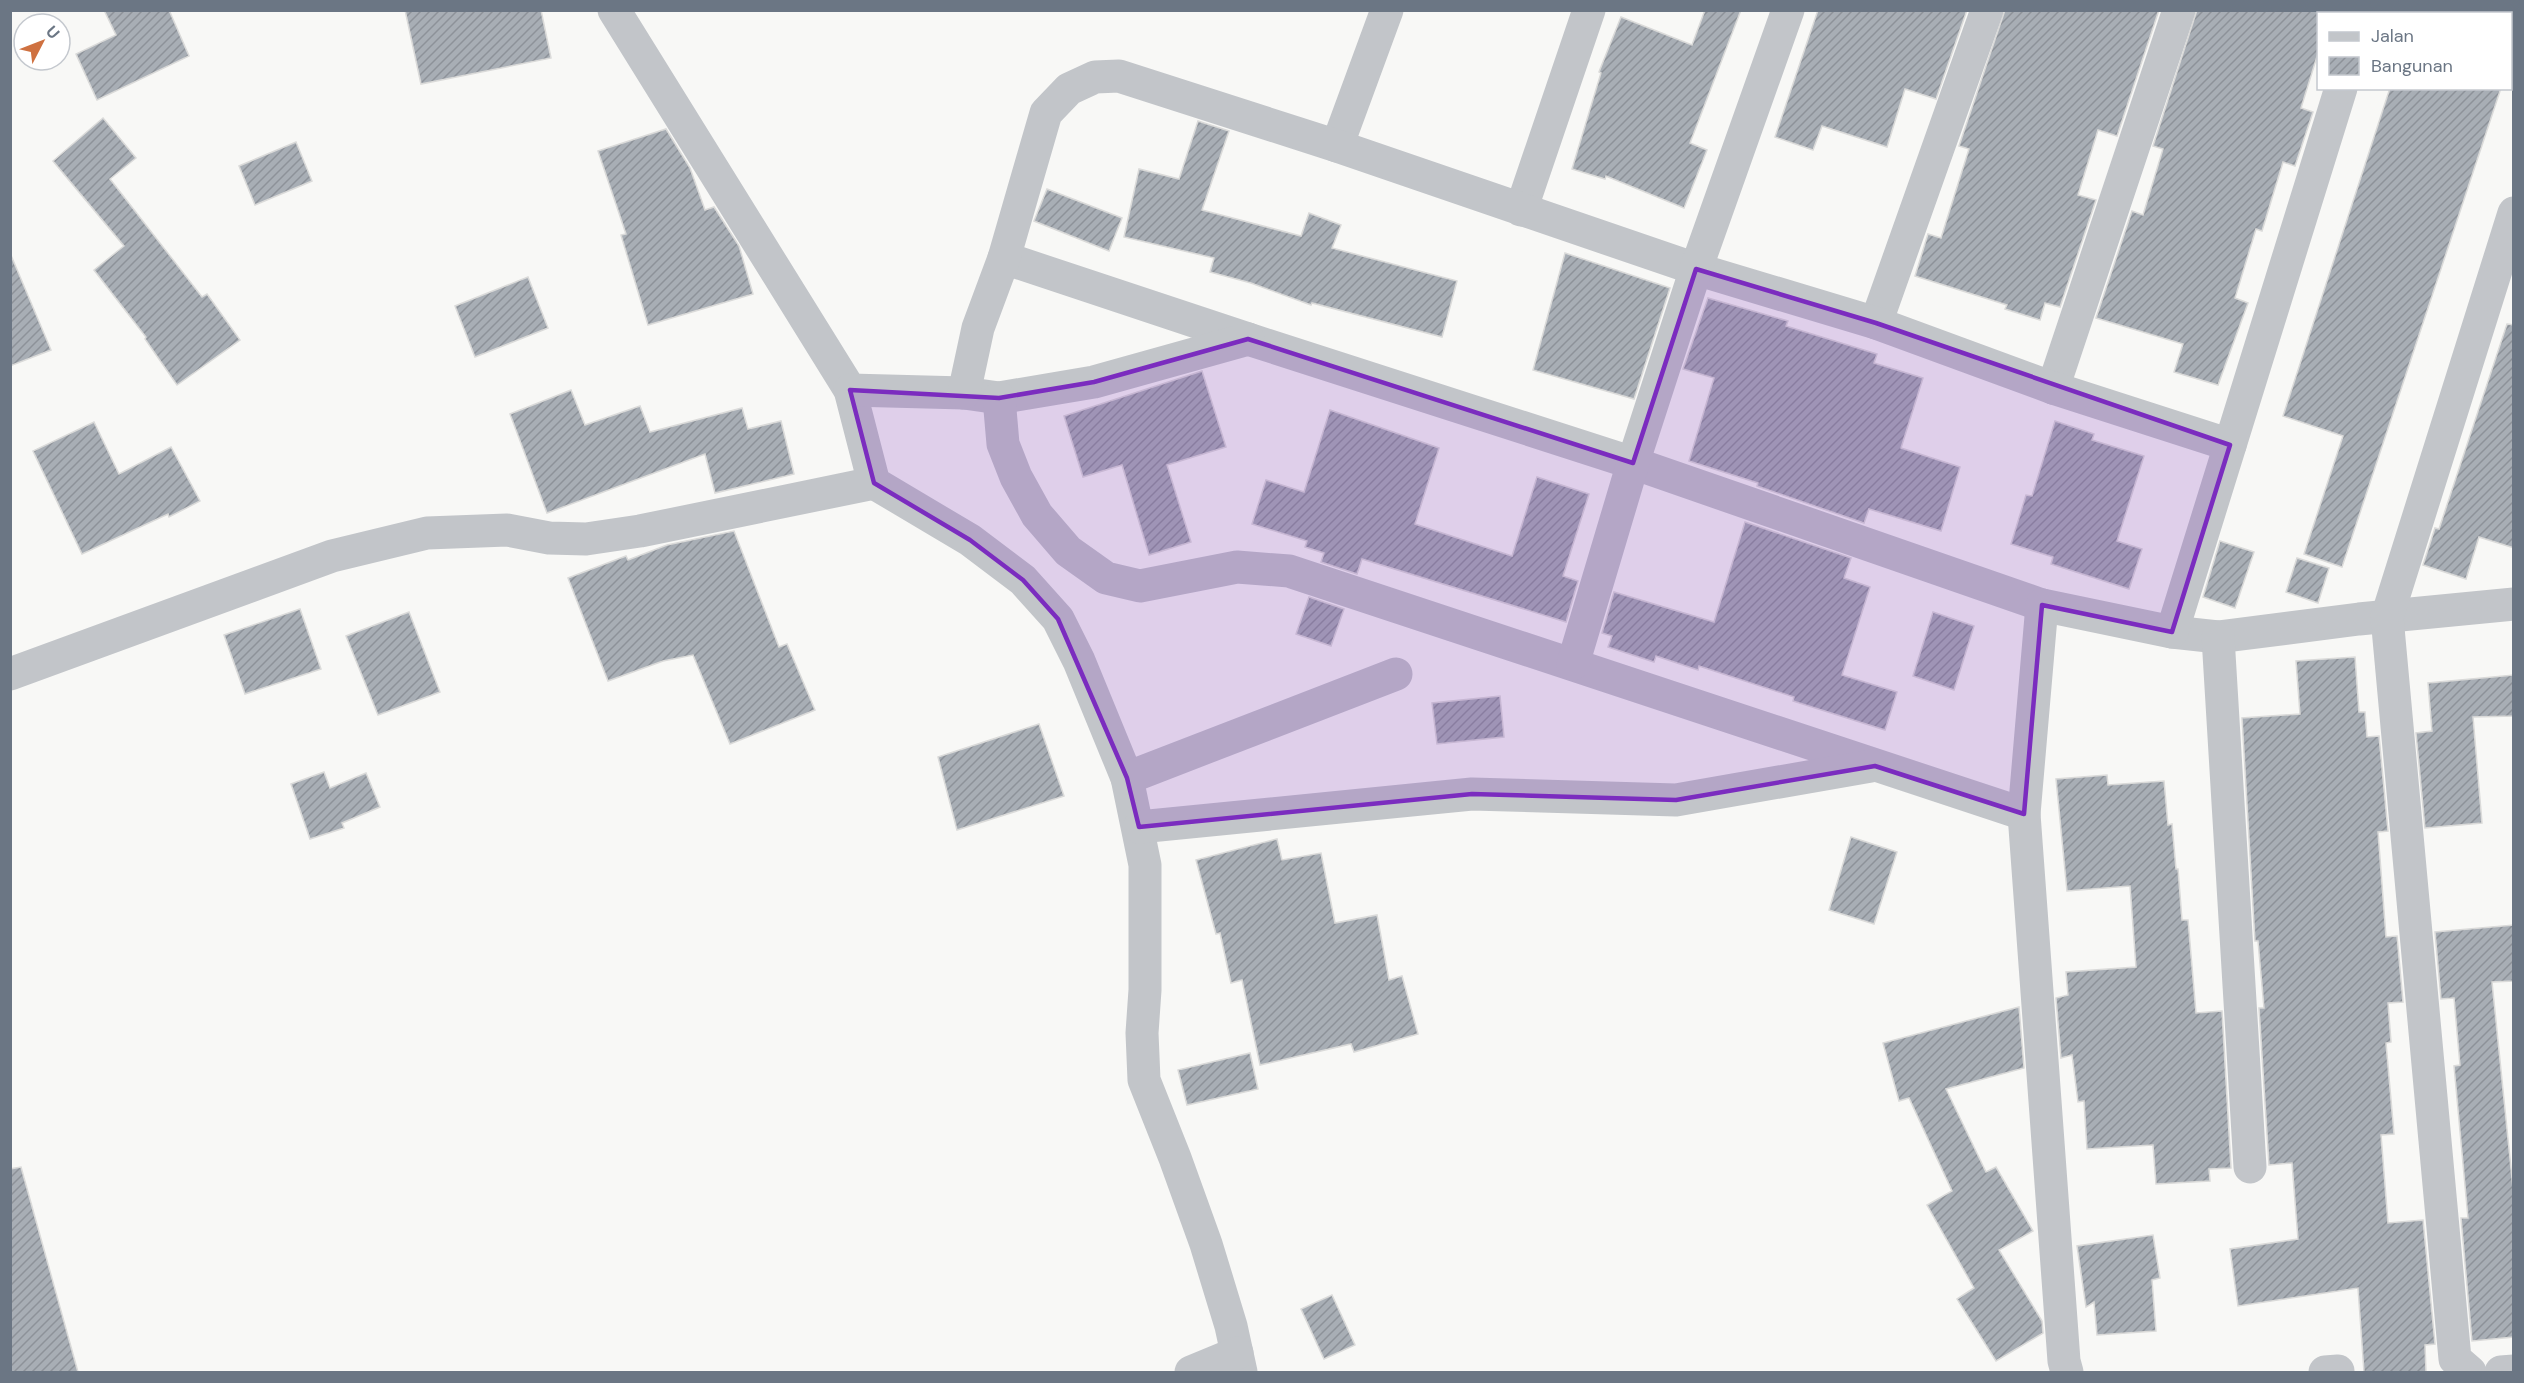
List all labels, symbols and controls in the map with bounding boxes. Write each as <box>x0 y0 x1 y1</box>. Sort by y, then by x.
north arrow <box>12 12 72 72</box>
legend <box>2317 12 2512 90</box>
text: U <box>41 21 64 43</box>
text: Jalan <box>2371 24 2414 48</box>
text: Bangunan <box>2371 54 2453 78</box>

